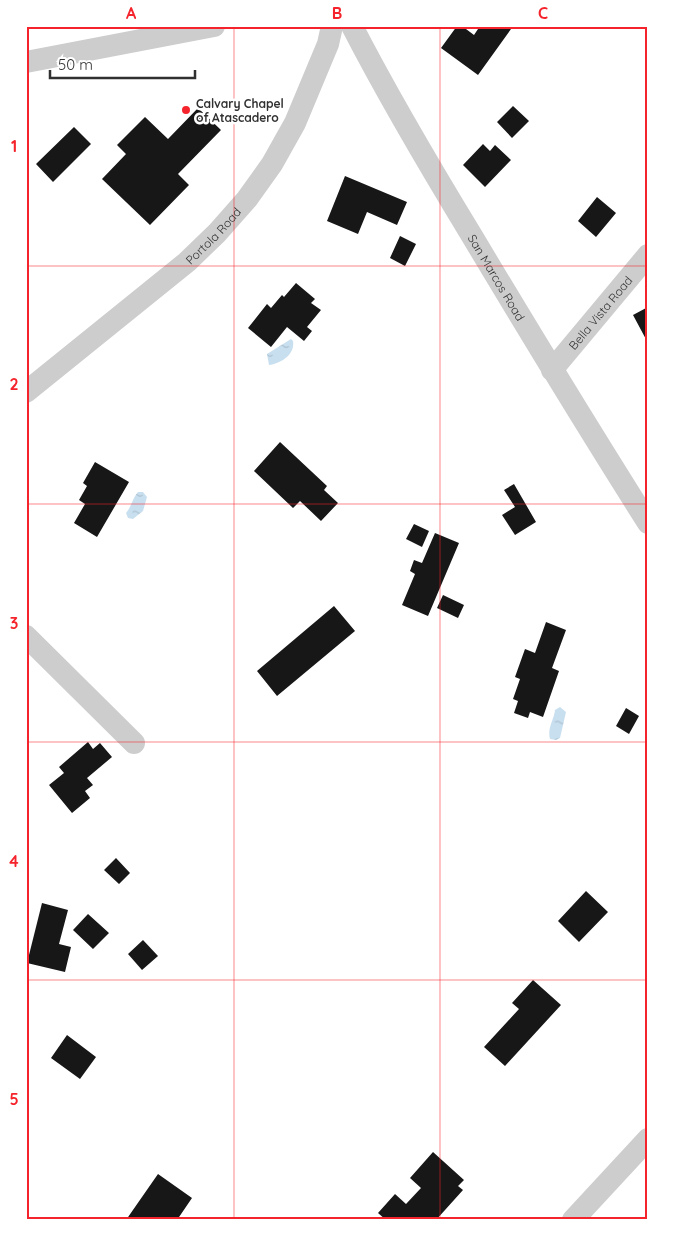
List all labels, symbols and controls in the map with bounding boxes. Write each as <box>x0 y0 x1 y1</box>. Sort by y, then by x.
text: A <box>126 3 137 23</box>
text: B <box>332 3 342 23</box>
text: C <box>538 3 548 23</box>
scale bar <box>50 48 195 80</box>
text: 50 m <box>58 55 93 74</box>
place label: Calvary Chapel of Atascadero <box>196 96 284 125</box>
marker: Calvary Chapel of Atascadero <box>180 104 192 116</box>
text: 1 <box>11 136 17 156</box>
street label: Portola Road <box>182 204 244 267</box>
street label: San Marcos Road <box>465 231 529 323</box>
street label: Bella Vista Road <box>565 273 635 352</box>
text: 2 <box>9 374 19 394</box>
text: 3 <box>10 613 18 633</box>
text: 4 <box>9 851 19 871</box>
text: 5 <box>9 1089 19 1109</box>

